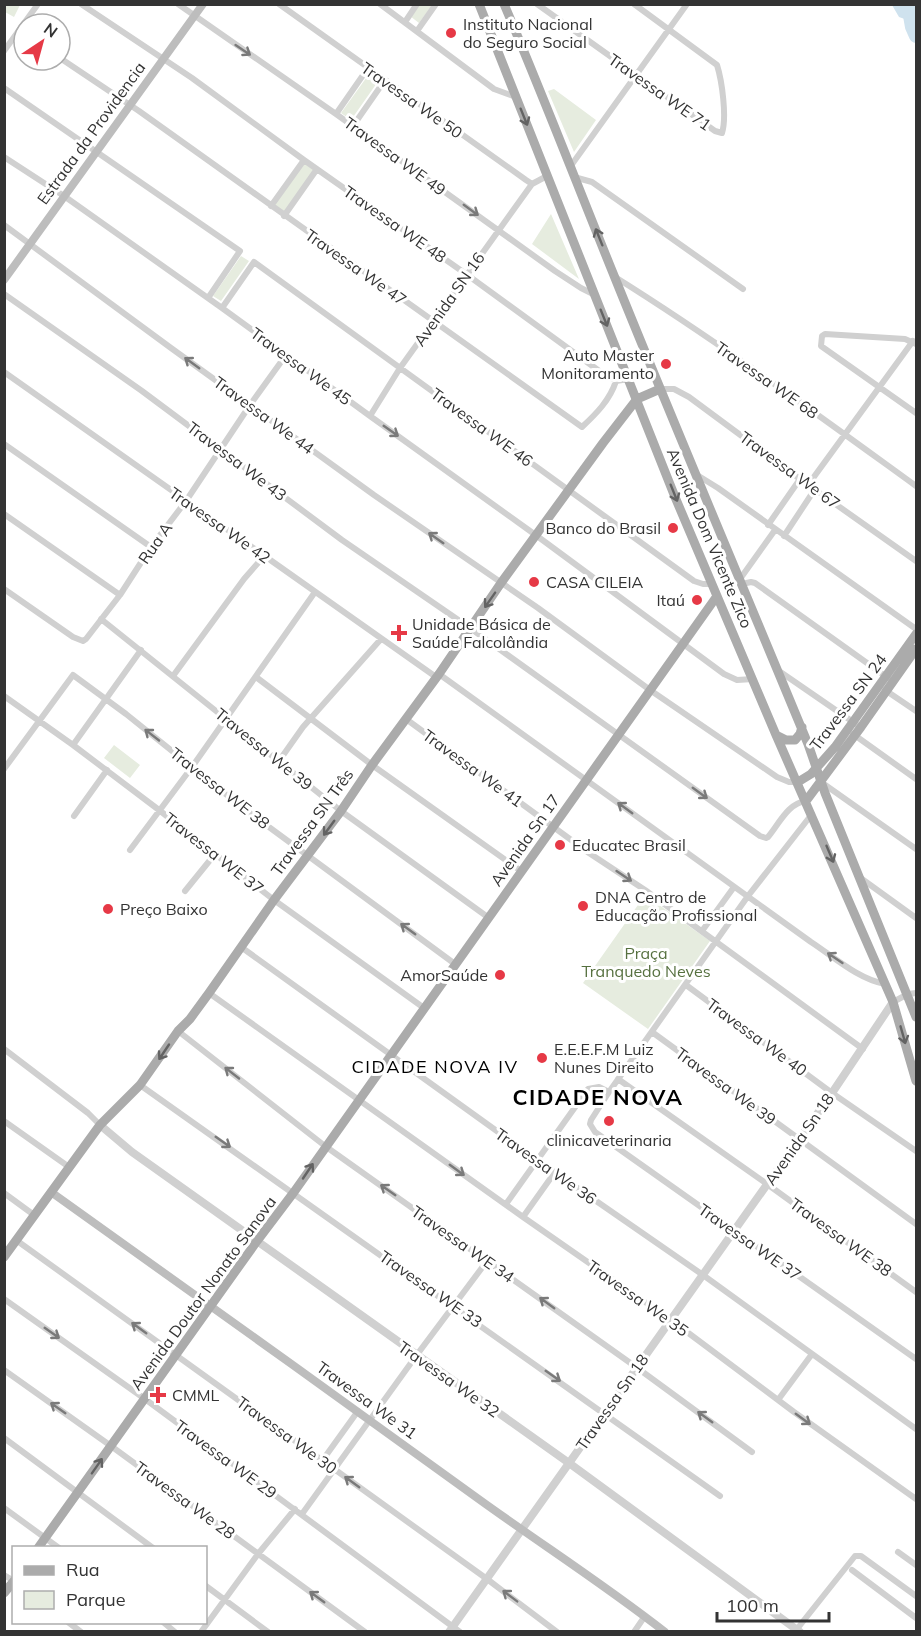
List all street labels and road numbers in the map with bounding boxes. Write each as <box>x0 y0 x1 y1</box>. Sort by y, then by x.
street label: Travessa WE 71 <box>605 49 715 135</box>
street label: Estrada da Providencia <box>33 58 149 208</box>
street label: Travessa We 50 <box>357 58 467 142</box>
street label: Travessa WE 49 <box>340 112 450 200</box>
street label: Travessa WE 48 <box>340 181 450 267</box>
street label: Travessa We 47 <box>301 225 411 309</box>
street label: Avenida SN 16 <box>409 248 489 350</box>
street label: Travessa We 45 <box>247 323 355 409</box>
street label: Travessa WE 68 <box>712 337 822 423</box>
street label: Travessa We 44 <box>210 372 318 458</box>
street label: Travessa WE 46 <box>427 383 537 471</box>
street label: Travessa We 43 <box>183 417 291 505</box>
street label: Travessa We 67 <box>736 427 844 513</box>
street label: Avenida Dom Vicente Zico <box>663 445 757 631</box>
street label: Travessa We 42 <box>165 483 275 567</box>
street label: Rua A <box>134 518 176 568</box>
street label: Travessa SN 24 <box>805 649 891 754</box>
street label: Travessa We 39 <box>211 704 317 794</box>
street label: Travessa We 41 <box>419 725 527 811</box>
street label: Travessa WE 38 <box>166 743 274 833</box>
street label: Travessa SN Três <box>266 765 358 879</box>
street label: Avenida Sn 17 <box>486 790 564 890</box>
street label: Travessa WE 37 <box>160 808 268 898</box>
street label: Travessa We 40 <box>703 994 811 1080</box>
street label: Travessa We 39 <box>672 1043 780 1129</box>
street label: Avenida Sn 18 <box>760 1089 838 1189</box>
street label: Travessa We 36 <box>491 1124 601 1208</box>
street label: Avenida Doutor Nonato Sanova <box>126 1192 280 1394</box>
street label: Travessa WE 38 <box>786 1193 896 1281</box>
street label: Travessa WE 37 <box>695 1199 805 1285</box>
street label: Travessa WE 34 <box>408 1201 519 1287</box>
street label: Travessa WE 33 <box>376 1246 486 1332</box>
street label: Travessa We 35 <box>583 1256 693 1340</box>
street label: Travessa We 32 <box>394 1337 504 1421</box>
street label: Travessa Sn 18 <box>571 1350 653 1454</box>
street label: Travessa We 31 <box>313 1357 421 1443</box>
street label: Travessa We 30 <box>233 1392 341 1478</box>
street label: Travessa WE 29 <box>171 1415 281 1503</box>
street label: Travessa We 28 <box>131 1457 239 1543</box>

